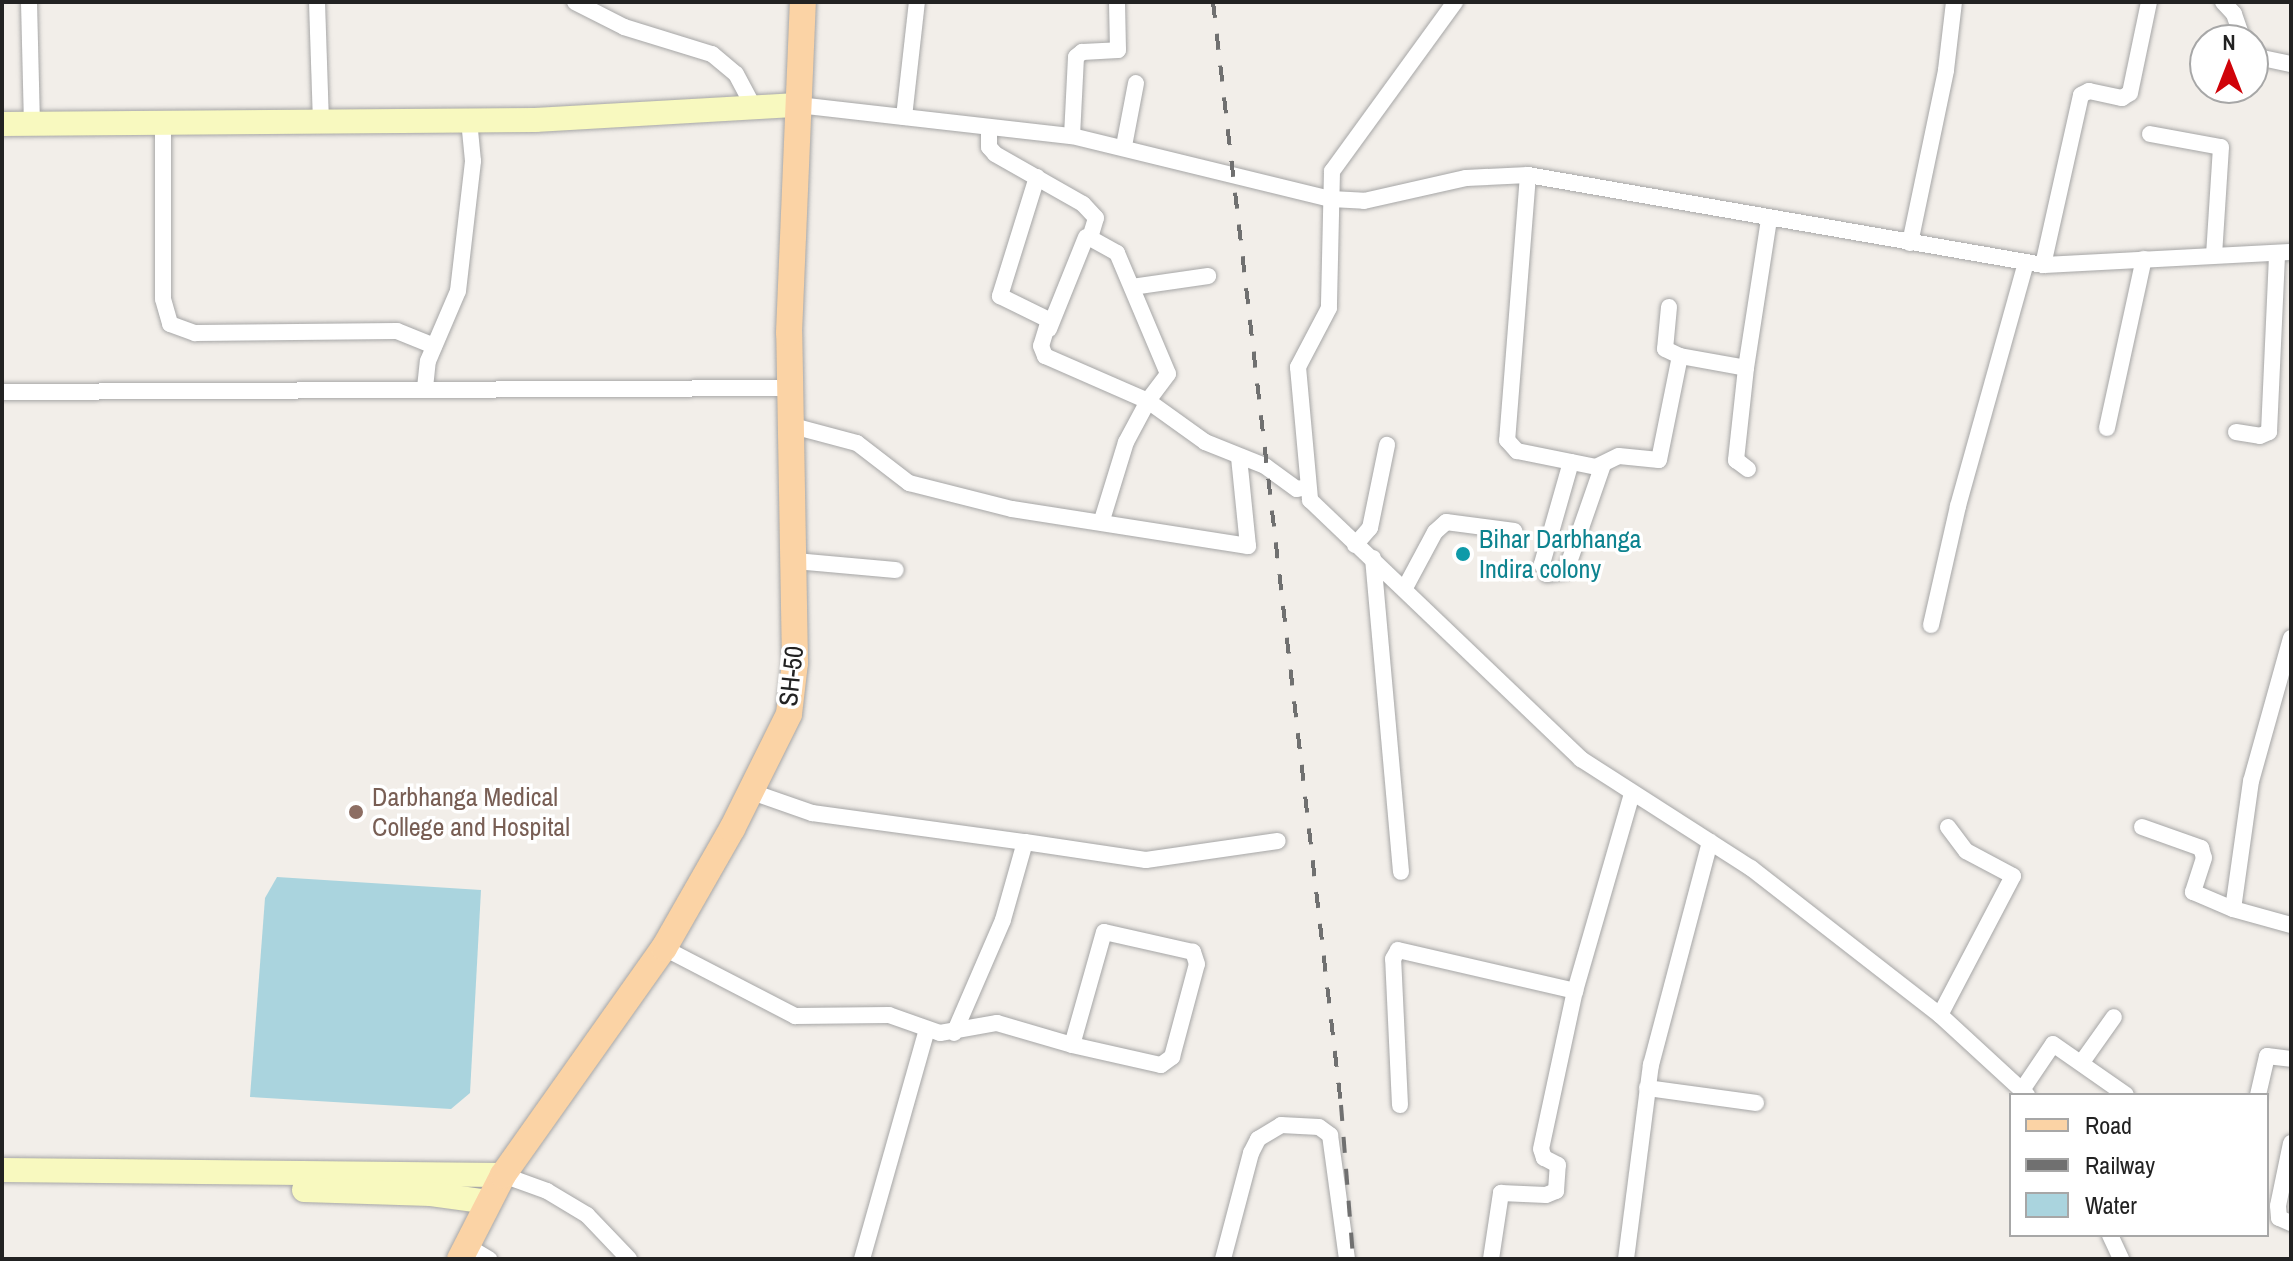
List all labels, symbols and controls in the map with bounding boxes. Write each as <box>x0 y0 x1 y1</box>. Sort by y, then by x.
north arrow <box>2189 24 2269 104</box>
text: N <box>2222 27 2236 57</box>
place label: Bihar Darbhanga Indira colony <box>1479 523 1641 584</box>
marker: Bihar Darbhanga Indira colony <box>1454 545 1472 563</box>
street label: SH-50 <box>772 644 810 708</box>
place label: Darbhanga Medical College and Hospital <box>372 781 570 842</box>
marker: Darbhanga Medical College and Hospital <box>347 803 365 821</box>
legend <box>2009 1093 2269 1237</box>
text: Road <box>2085 1109 2132 1141</box>
text: Railway <box>2085 1149 2155 1181</box>
text: Water <box>2085 1189 2137 1221</box>

